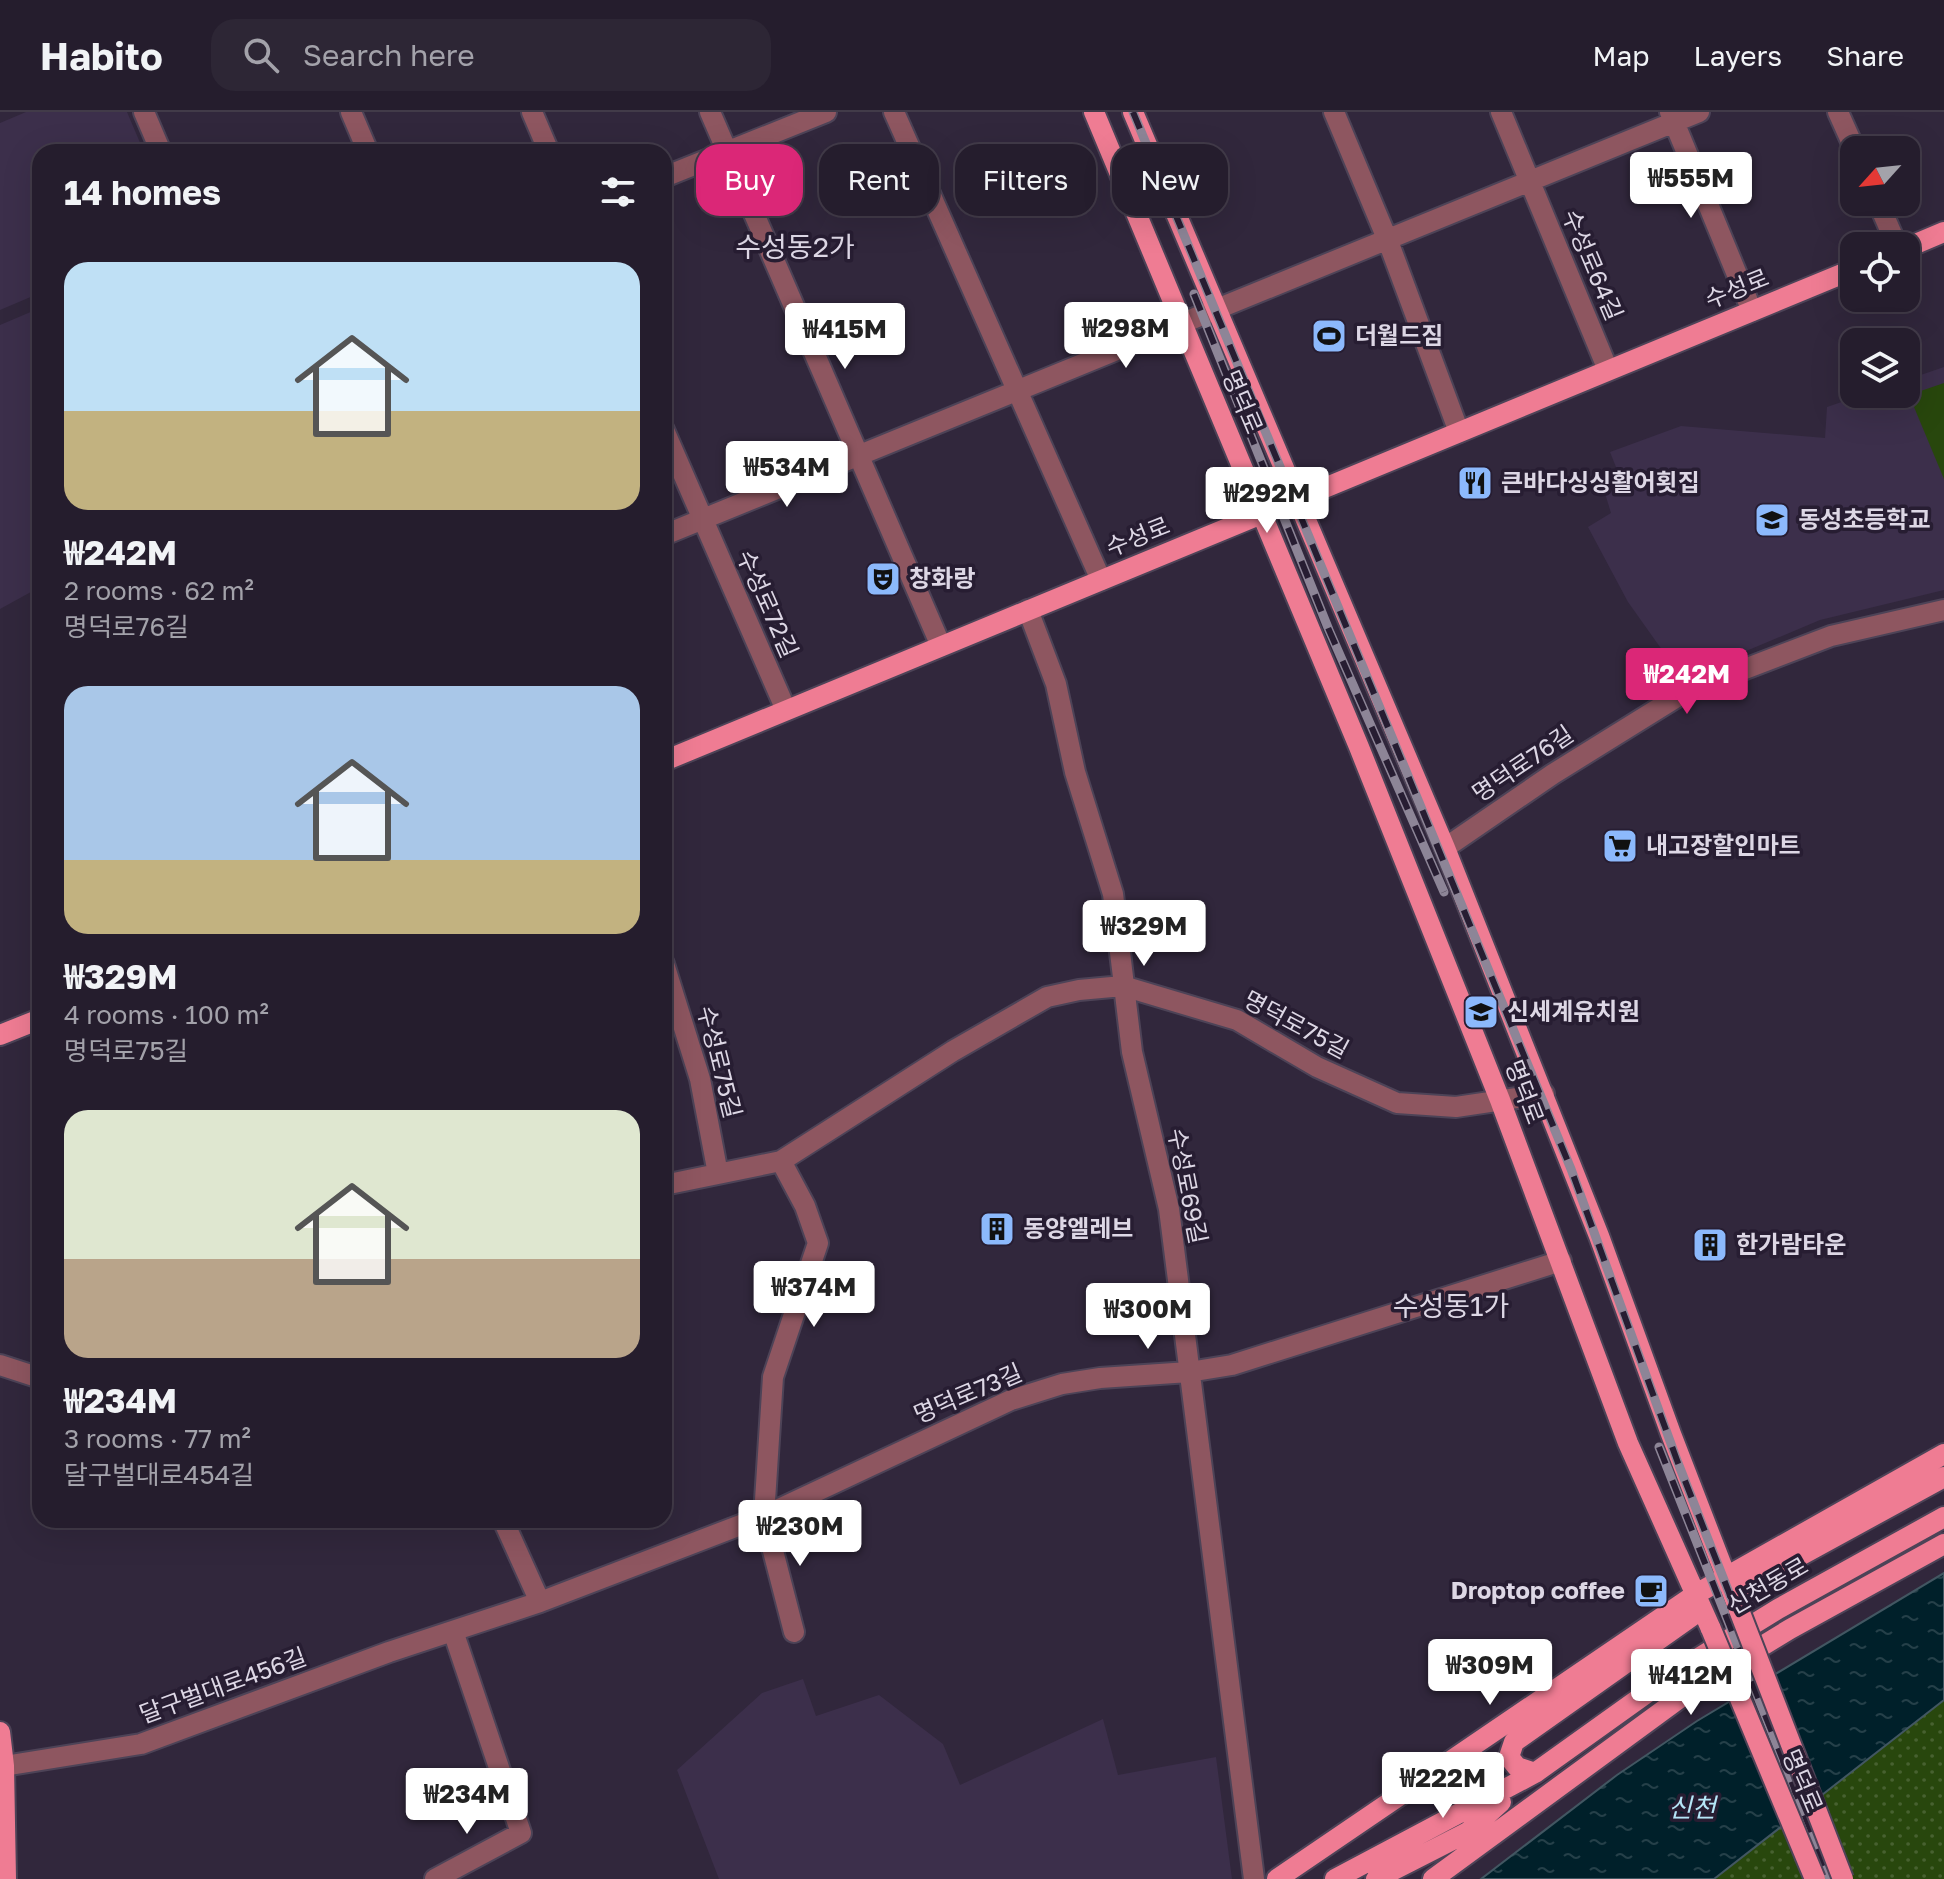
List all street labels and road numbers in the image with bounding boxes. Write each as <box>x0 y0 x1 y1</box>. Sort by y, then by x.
street label: 수성로64길 <box>1557 205 1630 324</box>
street label: 수성로 <box>1700 262 1773 313</box>
street label: 명덕로 <box>1217 365 1270 438</box>
street label: 수성로 <box>1101 510 1174 561</box>
street label: 수성로72길 <box>732 545 805 662</box>
street label: 명덕로76길 <box>1466 718 1578 807</box>
street label: 명덕로75길 <box>1239 984 1354 1063</box>
street label: 수성로75길 <box>692 1002 748 1121</box>
street label: 명덕로 <box>1500 1055 1551 1128</box>
street label: 수성로69길 <box>1163 1125 1214 1246</box>
street label: 명덕로73길 <box>909 1357 1026 1428</box>
street label: 신천동로 <box>1722 1550 1813 1619</box>
street label: 달구벌대로456길 <box>135 1641 310 1728</box>
street label: 명덕로 <box>1777 1744 1830 1817</box>

